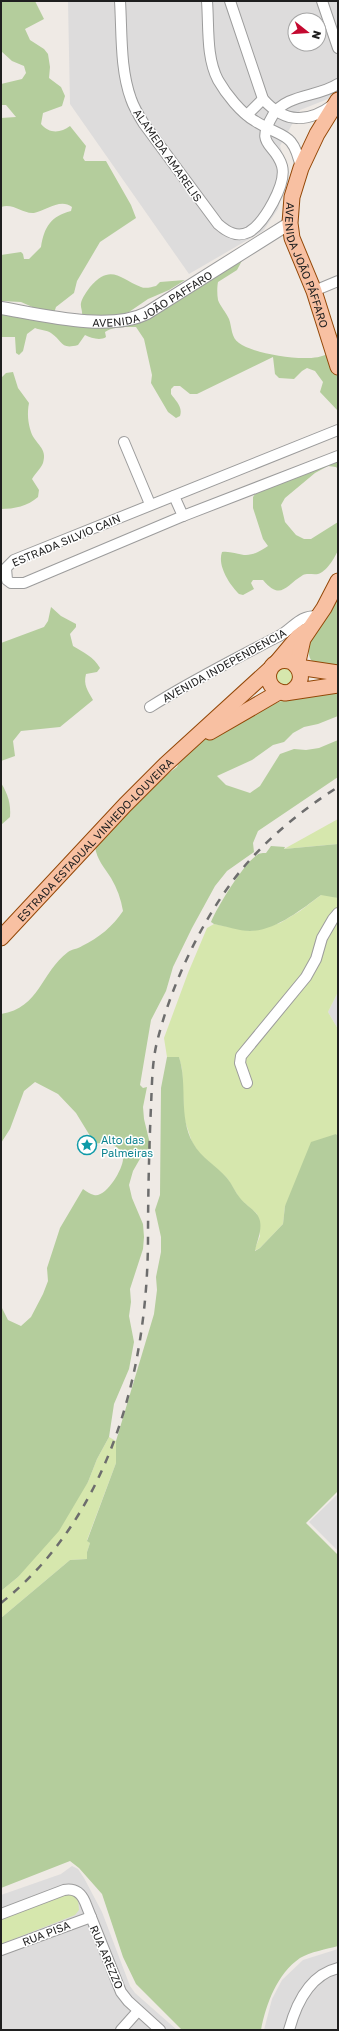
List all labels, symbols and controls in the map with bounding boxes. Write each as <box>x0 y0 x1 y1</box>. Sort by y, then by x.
north arrow <box>287 12 327 52</box>
text: N <box>310 29 324 41</box>
street label: ALAMEDA AMARELIS <box>131 106 205 204</box>
street label: AVENIDA JOÃO PÁFFARO <box>284 202 332 329</box>
street label: AVENIDA JOÃO PAFFARO <box>92 267 214 328</box>
street label: ESTRADA SILVIO CAIN <box>10 511 122 569</box>
street label: AVENIDA INDEPENDENCIA <box>160 625 289 704</box>
street label: ESTRADA ESTADUAL VINHEDO-LOUVEIRA <box>14 754 176 924</box>
place label: Alto das Palmeiras <box>101 1133 153 1159</box>
place icon: Alto das Palmeiras <box>76 1134 98 1156</box>
street label: RUA PISA <box>20 1918 72 1948</box>
street label: RUA AREZZO <box>88 1923 126 1991</box>

